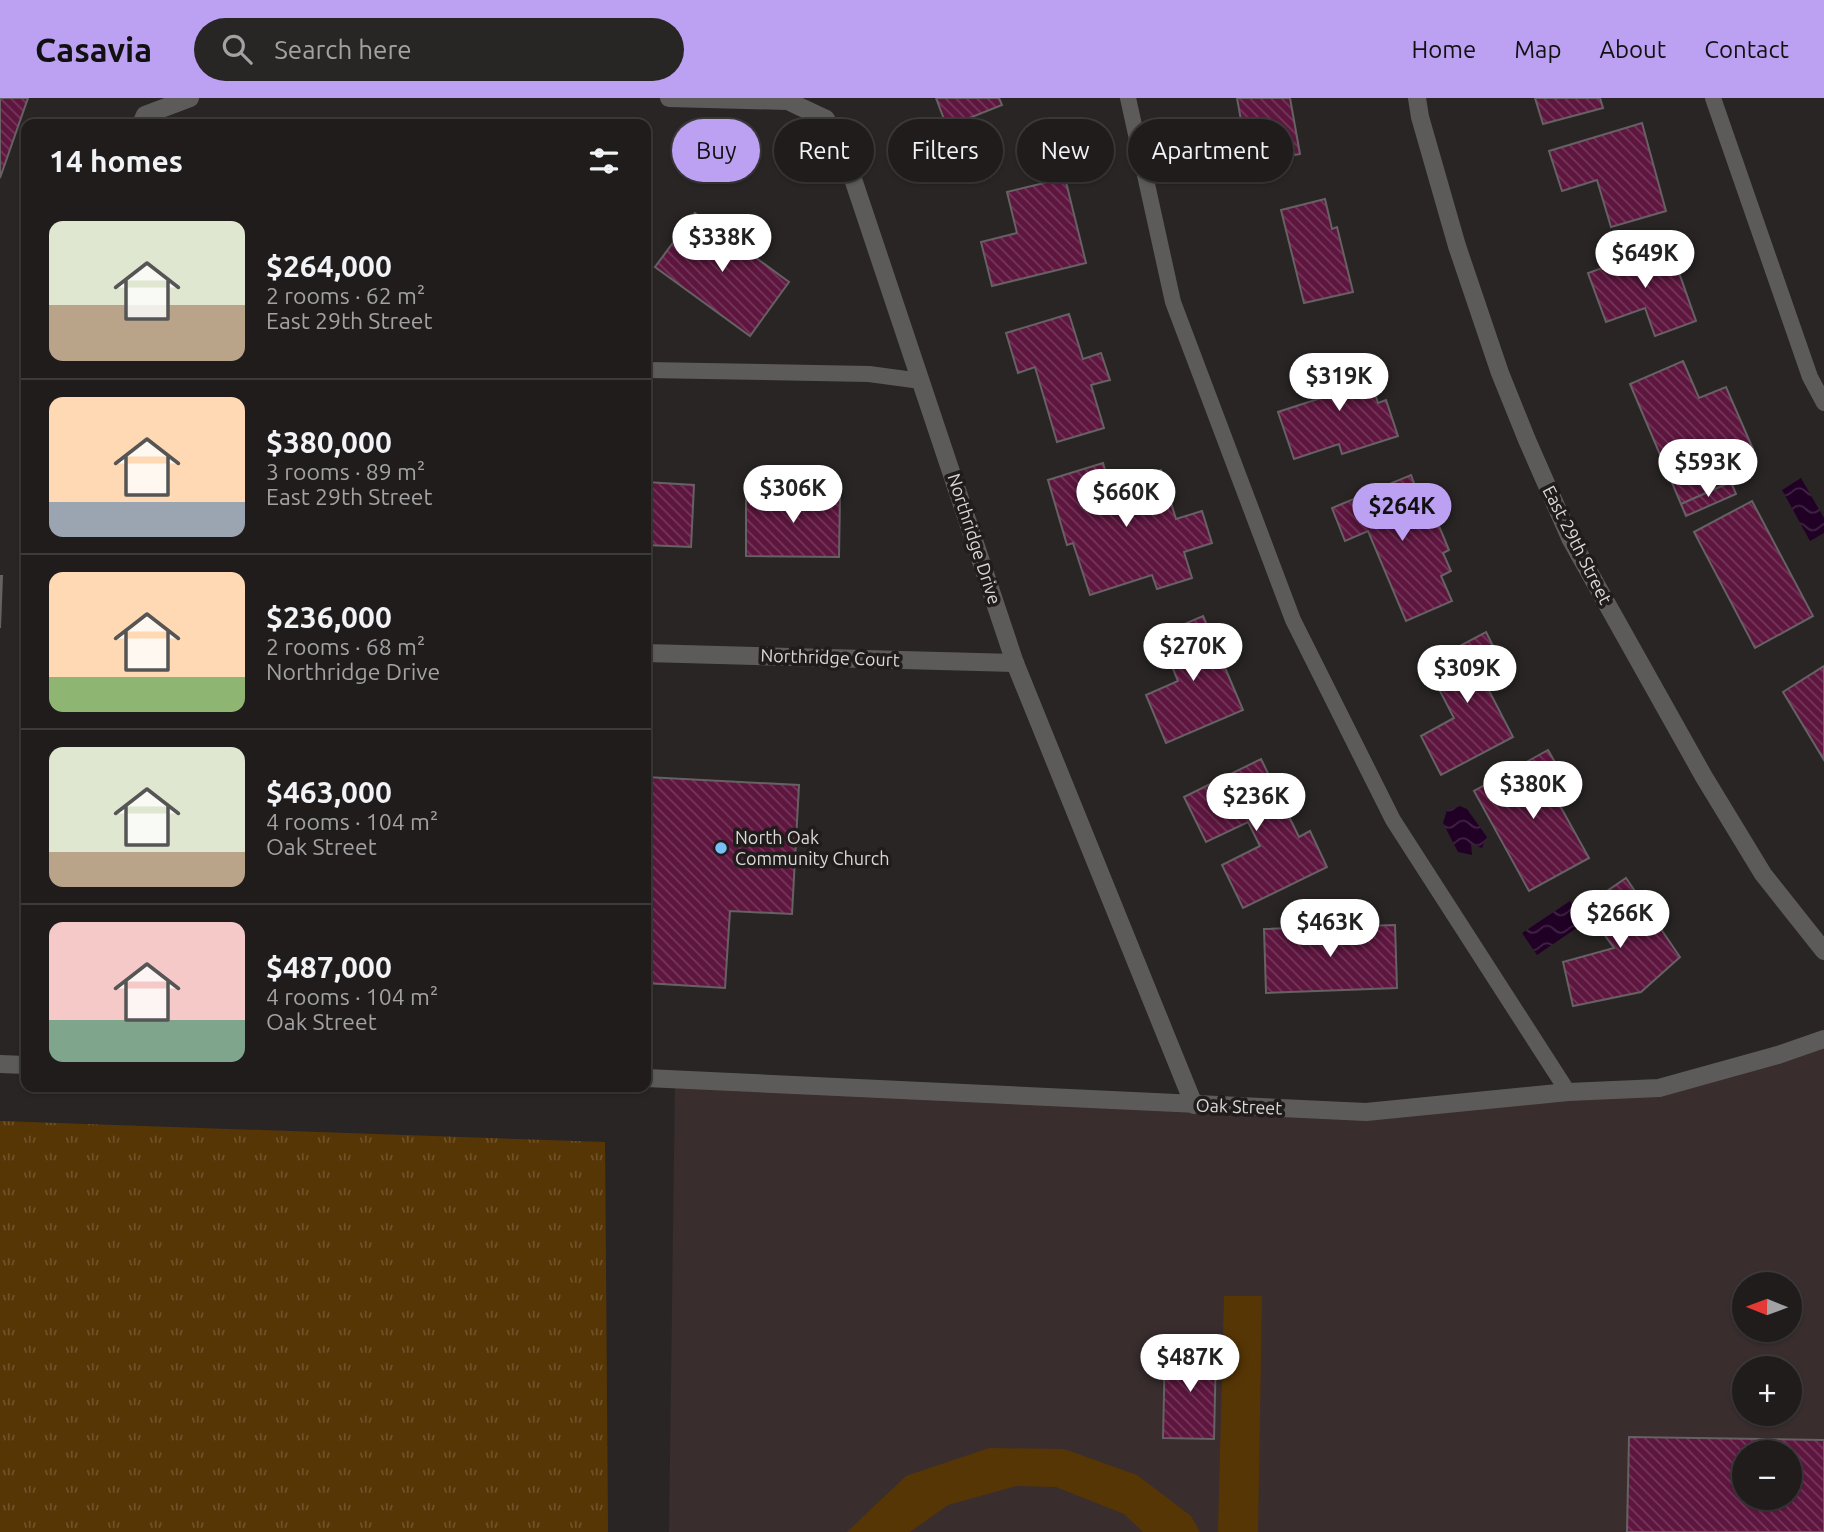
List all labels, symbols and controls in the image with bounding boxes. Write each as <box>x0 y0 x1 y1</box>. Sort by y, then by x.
search box <box>194 18 684 81</box>
icon: search <box>218 30 256 68</box>
text: Casavia <box>35 31 152 68</box>
text: Search here <box>274 35 412 64</box>
text: Home <box>1411 36 1476 63</box>
text: Map <box>1514 36 1561 63</box>
text: About <box>1599 36 1666 63</box>
text: Contact <box>1704 36 1789 63</box>
chip: Buy <box>672 119 760 182</box>
chip: Rent <box>774 119 874 182</box>
chip: Filters <box>888 119 1003 182</box>
chip: New <box>1017 119 1114 182</box>
chip: Apartment <box>1128 119 1293 182</box>
icon: filters <box>585 142 623 180</box>
text: 14 homes <box>49 144 183 178</box>
pin: $338K <box>673 214 771 274</box>
text: $338K <box>688 224 756 249</box>
pin: $649K <box>1596 230 1694 290</box>
text: $649K <box>1611 240 1679 265</box>
icon: home <box>105 249 189 333</box>
text: $264,000 <box>266 249 392 283</box>
text: 2 rooms · 62 m² <box>266 283 425 308</box>
text: East 29th Street <box>266 308 433 333</box>
pin: $319K <box>1290 354 1388 413</box>
text: $319K <box>1305 363 1373 388</box>
icon: home <box>105 425 189 509</box>
text: $380,000 <box>266 425 392 459</box>
pin: $593K <box>1659 440 1757 499</box>
text: $593K <box>1674 449 1742 474</box>
text: 3 rooms · 89 m² <box>266 459 425 484</box>
pin: $306K <box>744 466 842 525</box>
pin: $660K <box>1077 470 1175 529</box>
street label: Northridge Drive <box>944 471 1006 607</box>
text: $306K <box>759 475 827 500</box>
text: $660K <box>1092 479 1160 504</box>
street label: East 29th Street <box>1539 482 1616 607</box>
text: East 29th Street <box>266 484 433 509</box>
pin: $264K <box>1353 484 1451 543</box>
text: $264K <box>1368 493 1436 518</box>
icon: home <box>105 600 189 684</box>
text: $236,000 <box>266 600 392 634</box>
pin: $270K <box>1144 624 1242 683</box>
text: $270K <box>1159 633 1227 658</box>
text: 2 rooms · 68 m² <box>266 634 425 659</box>
street label: Northridge Court <box>760 645 900 669</box>
pin: $309K <box>1418 646 1516 705</box>
text: $309K <box>1433 655 1501 680</box>
text: Northridge Drive <box>266 659 440 684</box>
pin: $380K <box>1484 762 1582 821</box>
text: $380K <box>1499 771 1567 796</box>
pin: $236K <box>1207 774 1305 833</box>
icon: home <box>105 775 189 859</box>
text: $463,000 <box>266 775 392 809</box>
text: $236K <box>1222 783 1290 808</box>
text: 4 rooms · 104 m² <box>266 809 438 834</box>
place label: North Oak Community Church <box>735 827 889 868</box>
text: Oak Street <box>266 834 377 859</box>
marker: North Oak Community Church <box>713 840 729 856</box>
pin: $266K <box>1571 890 1669 950</box>
pin: $463K <box>1281 900 1379 959</box>
text: $266K <box>1586 900 1654 925</box>
text: $463K <box>1296 909 1364 934</box>
icon: home <box>105 950 189 1034</box>
text: $487,000 <box>266 950 392 984</box>
text: 4 rooms · 104 m² <box>266 984 438 1009</box>
text: Oak Street <box>266 1009 377 1034</box>
street label: Oak Street <box>1195 1094 1283 1118</box>
north arrow <box>1732 1272 1802 1342</box>
map controls <box>1732 1272 1802 1510</box>
pin: $487K <box>1141 1334 1239 1394</box>
text: $487K <box>1156 1344 1224 1369</box>
button: + <box>1732 1356 1802 1426</box>
button: − <box>1732 1440 1802 1510</box>

